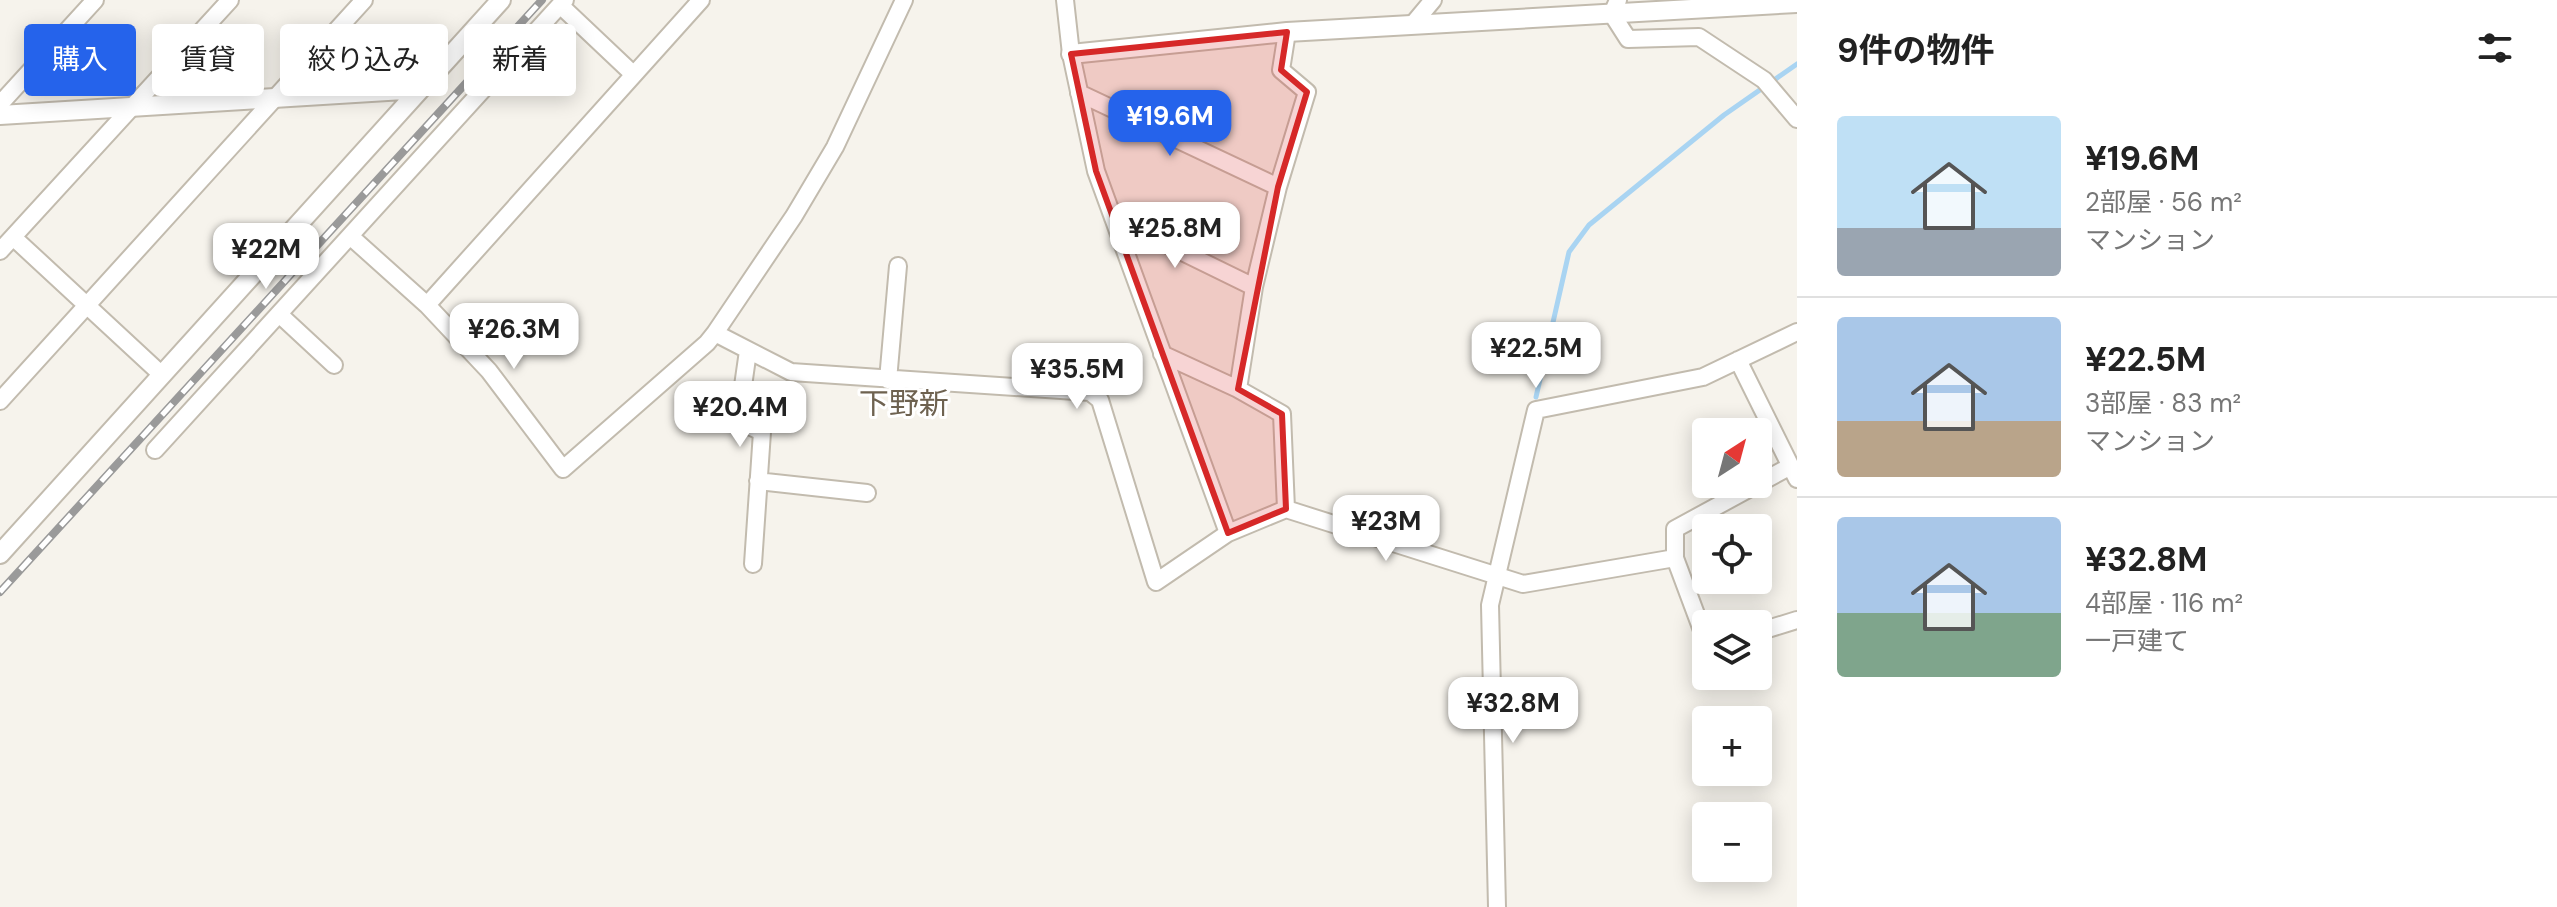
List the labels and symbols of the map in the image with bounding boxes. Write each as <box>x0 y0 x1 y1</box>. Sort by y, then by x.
pin: ¥19.6M <box>1105 90 1235 158</box>
pin: ¥25.8M <box>1110 202 1240 270</box>
pin: ¥22M <box>219 223 313 291</box>
pin: ¥26.3M <box>449 303 579 371</box>
pin: ¥22.5M <box>1471 322 1601 390</box>
pin: ¥35.5M <box>1012 343 1142 411</box>
pin: ¥20.4M <box>675 381 805 449</box>
district label: 下野新 <box>859 384 949 423</box>
north arrow <box>1692 418 1772 498</box>
pin: ¥23M <box>1339 495 1433 563</box>
pin: ¥32.8M <box>1448 677 1578 745</box>

